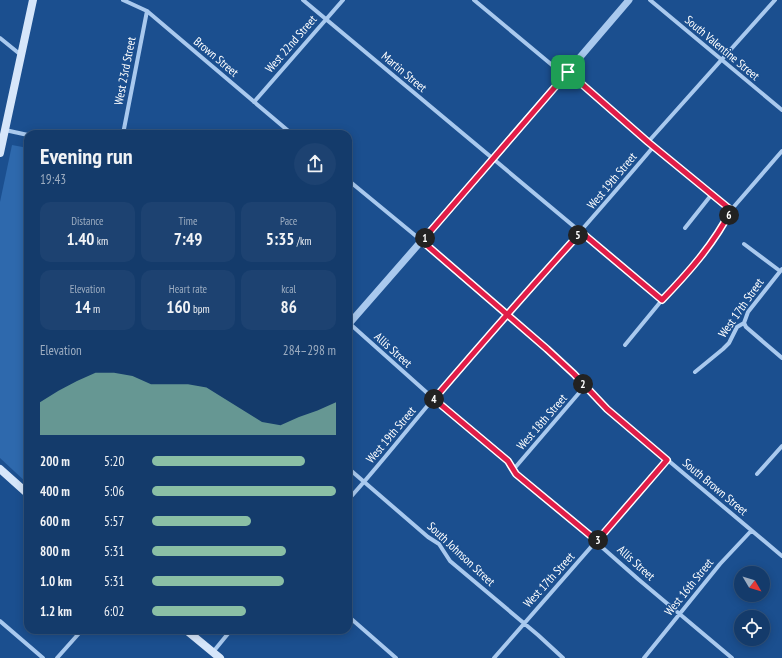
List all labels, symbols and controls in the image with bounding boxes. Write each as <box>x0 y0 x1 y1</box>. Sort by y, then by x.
street label: West 22nd Street <box>262 11 320 75</box>
street label: South Valentine Street <box>682 12 763 84</box>
street label: Brown Street <box>191 34 242 80</box>
street label: West 23rd Street <box>111 35 139 106</box>
street label: Martin Street <box>379 48 431 95</box>
pin <box>551 55 585 89</box>
icon: arrive <box>557 61 579 83</box>
text: Evening run <box>40 142 133 170</box>
button: share <box>294 143 336 185</box>
street label: West 19th Street <box>584 149 640 212</box>
text: 19:43 <box>40 171 66 188</box>
pin: 6 <box>719 205 739 225</box>
text: 6 <box>726 208 732 222</box>
text: Distance <box>71 214 104 228</box>
text: Time <box>178 214 198 228</box>
text: Pace <box>280 214 297 228</box>
pin: 5 <box>568 225 588 245</box>
text: 1.40 <box>66 228 94 250</box>
text: 7:49 <box>174 228 202 250</box>
text: 5:35 <box>266 228 294 250</box>
pin: 1 <box>415 228 435 248</box>
text: 5 <box>575 228 581 242</box>
text: 1 <box>422 231 428 245</box>
text: km <box>94 234 108 248</box>
text: /km <box>294 234 311 248</box>
street label: West 17th Street <box>715 275 767 340</box>
text: Elevation <box>70 282 105 296</box>
text: Heart rate <box>169 282 207 296</box>
text: kcal <box>281 282 296 296</box>
text: 14 <box>74 296 91 318</box>
text: 160 <box>166 296 191 318</box>
text: 86 <box>281 296 297 318</box>
text: m <box>91 302 100 316</box>
text: bpm <box>191 302 210 316</box>
street label: Allis Street <box>371 329 416 371</box>
text: Elevation <box>40 342 82 359</box>
text: 284–298 m <box>283 342 336 359</box>
pin: 2 <box>573 374 593 394</box>
text: 2 <box>580 377 586 391</box>
pin: 4 <box>424 389 444 409</box>
street label: West 18th Street <box>513 390 570 453</box>
text: 4 <box>431 392 437 406</box>
street label: West 19th Street <box>363 403 419 466</box>
text: 200 m <box>40 453 70 470</box>
text: 5:20 <box>104 453 124 470</box>
street label: South Brown Street <box>680 455 751 519</box>
text: 400 m <box>40 483 70 500</box>
text: 5:06 <box>104 483 124 500</box>
text: 600 m <box>40 513 70 530</box>
text: 5:57 <box>104 513 124 530</box>
street label: South Johnson Street <box>424 518 499 589</box>
pin: 3 <box>588 530 608 550</box>
text: 3 <box>595 533 601 547</box>
street label: Allis Street <box>614 542 659 584</box>
text: 800 m <box>40 543 70 560</box>
text: 5:31 <box>104 543 124 560</box>
street label: West 17th Street <box>520 548 578 610</box>
street label: West 16th Street <box>661 555 717 618</box>
north arrow <box>734 566 770 602</box>
map controls <box>734 566 770 646</box>
text: 1.0 km <box>40 573 72 590</box>
text: 5:31 <box>104 573 124 590</box>
text: 1.2 km <box>40 603 72 620</box>
text: 6:02 <box>104 603 124 620</box>
button: locate <box>734 610 770 646</box>

